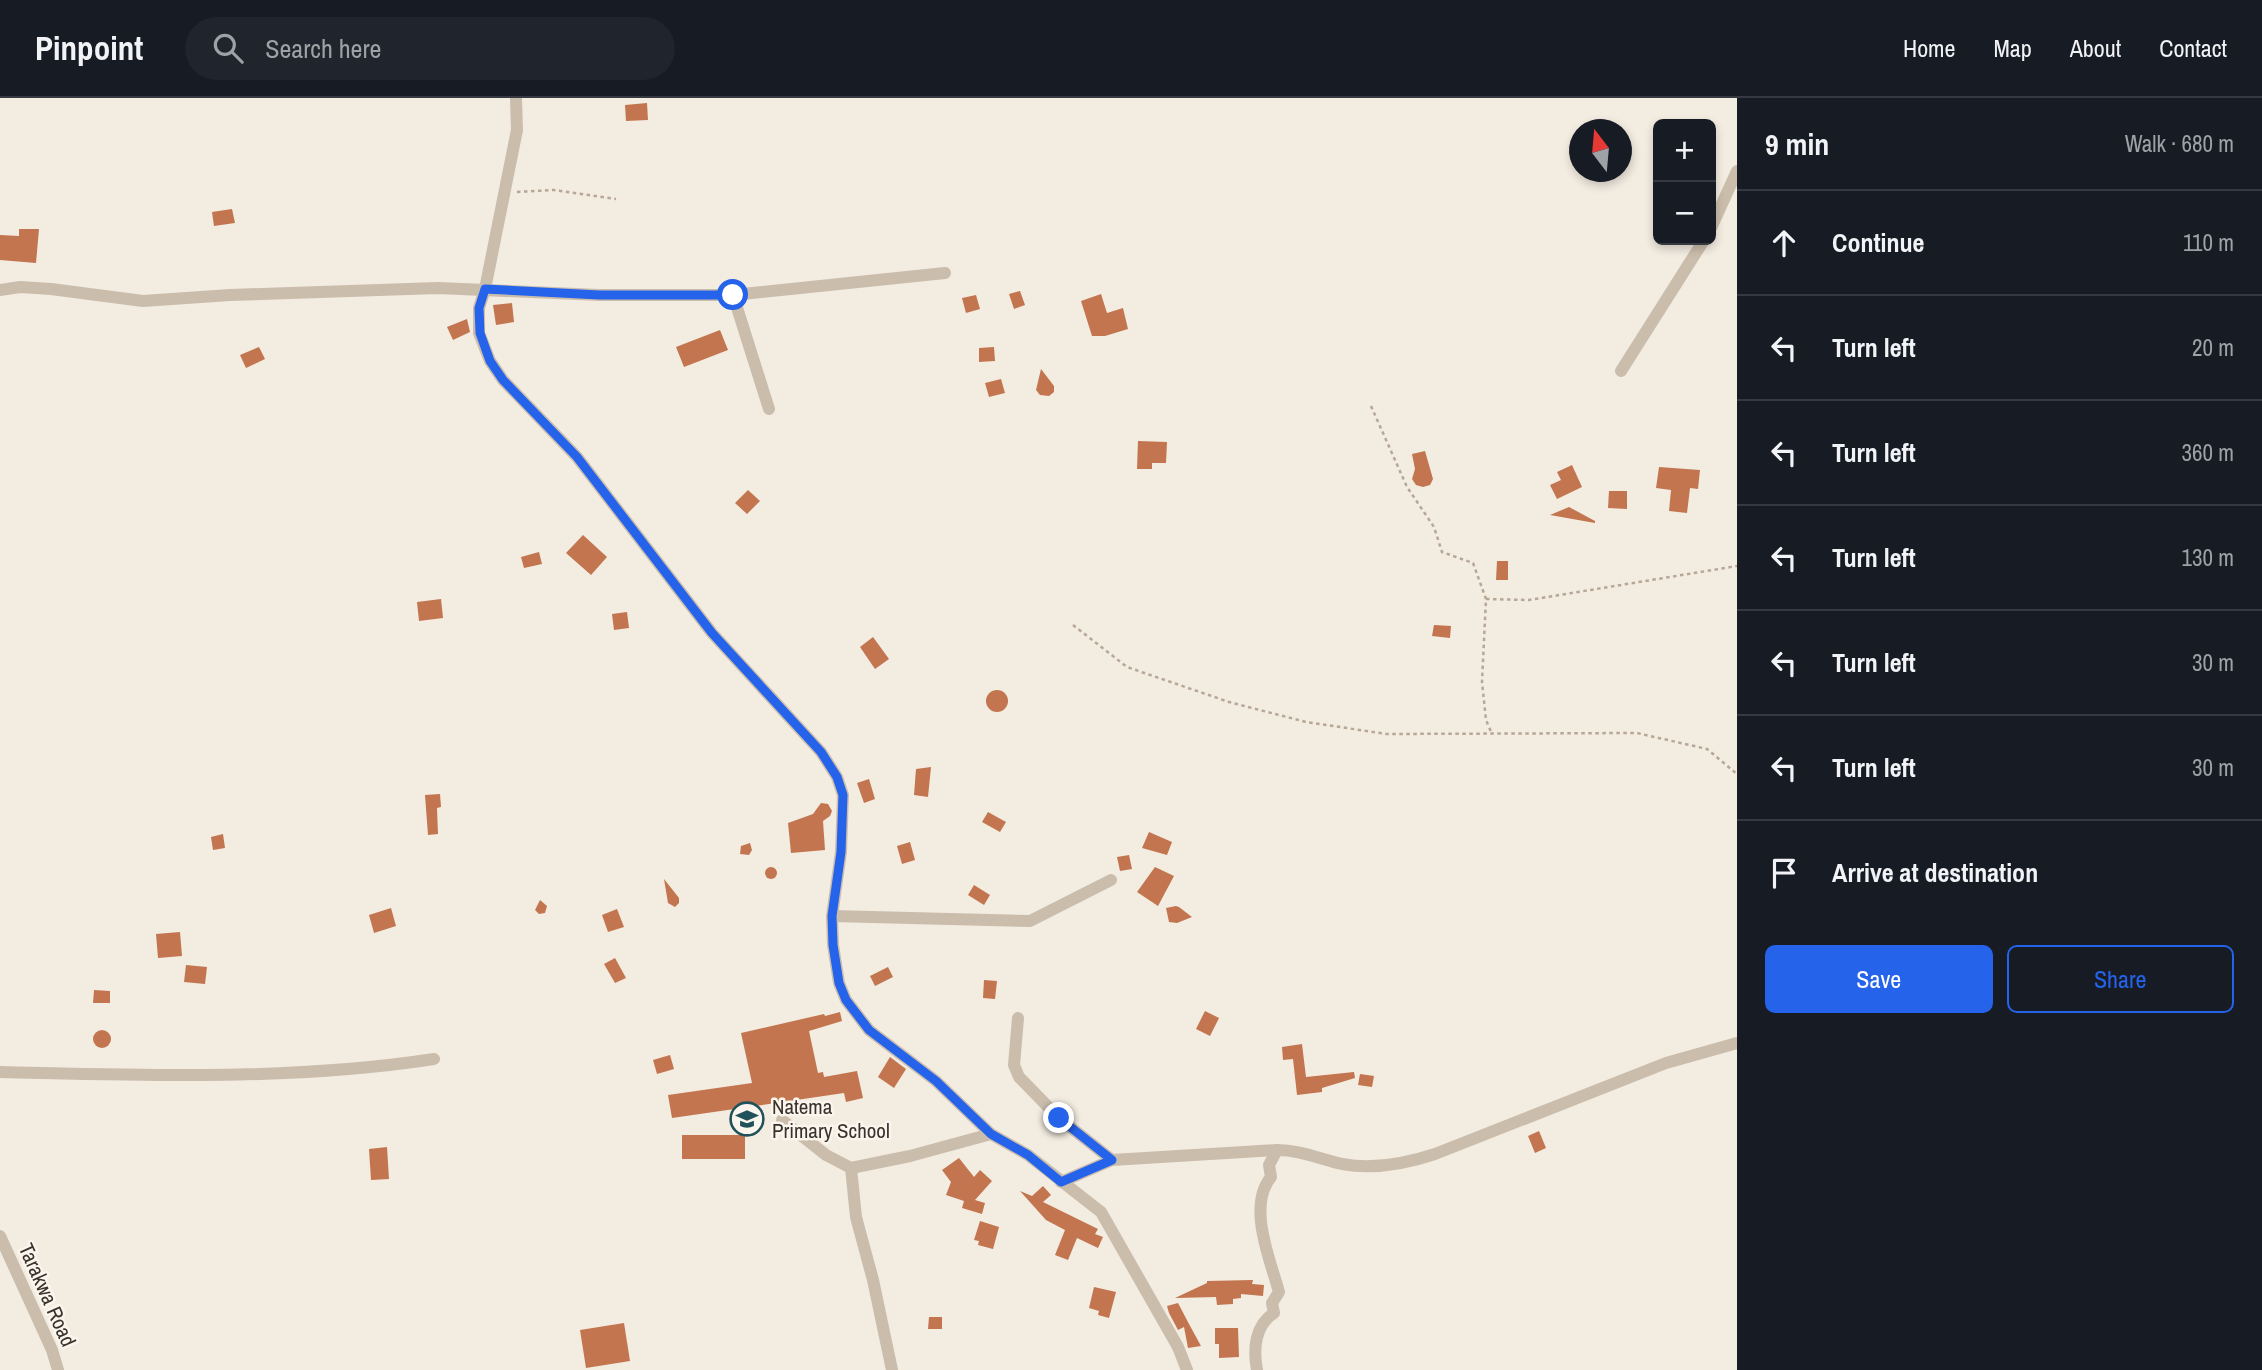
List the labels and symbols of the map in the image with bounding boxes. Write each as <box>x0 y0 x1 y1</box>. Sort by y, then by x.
north arrow <box>1569 119 1632 182</box>
route start <box>717 279 748 310</box>
place label: Natema Primary School <box>772 1092 890 1145</box>
school or university icon: Natema Primary School <box>728 1100 766 1138</box>
route end <box>1043 1102 1074 1133</box>
street label: Tarakwa Road <box>12 1238 83 1351</box>

